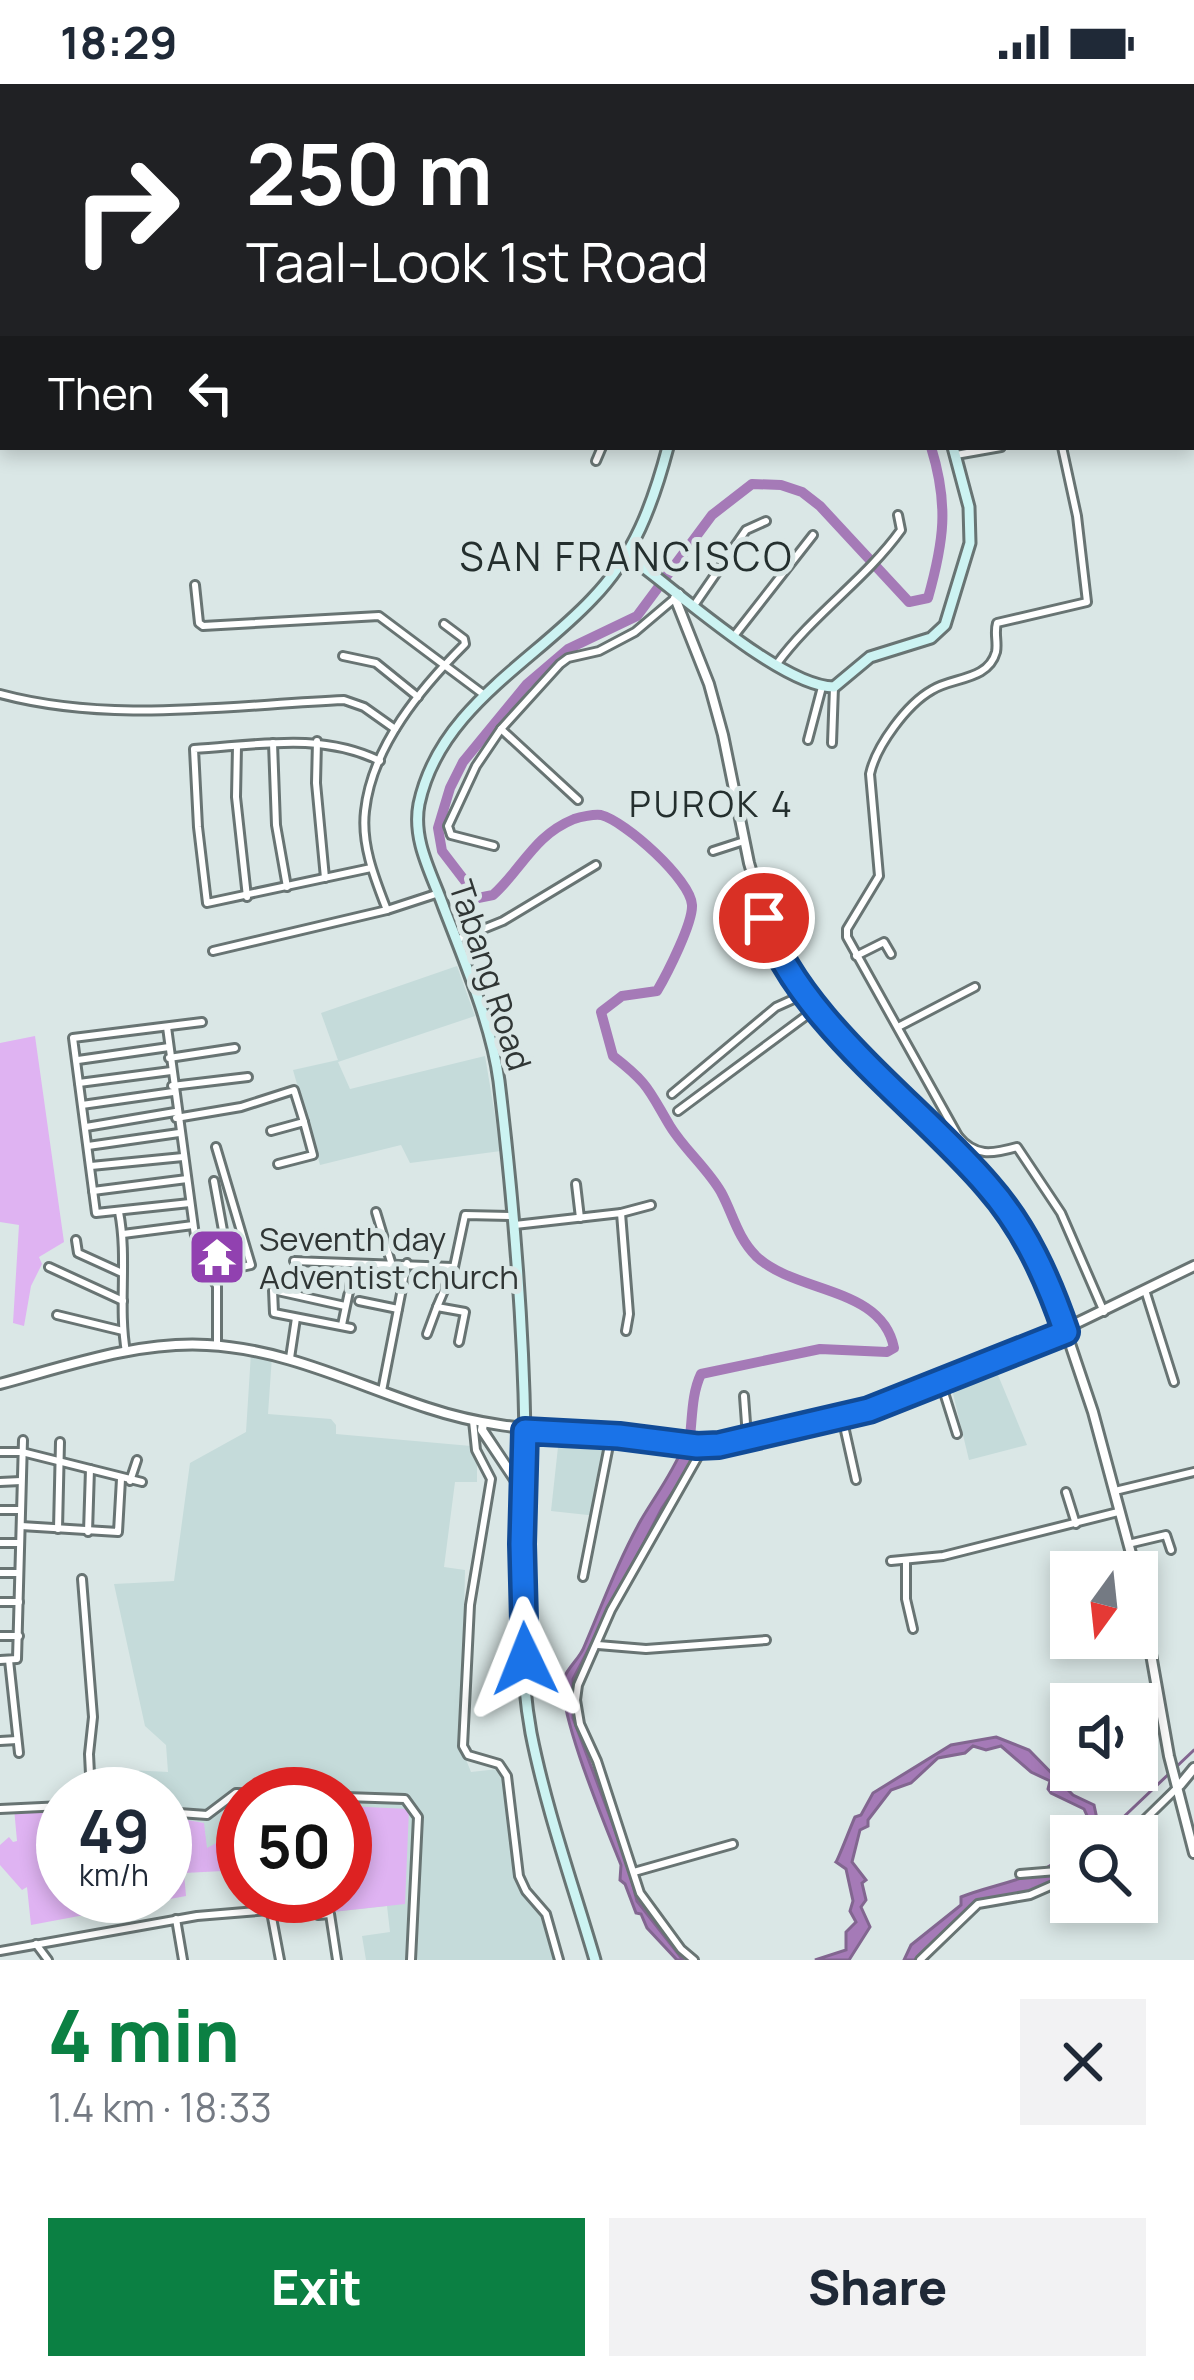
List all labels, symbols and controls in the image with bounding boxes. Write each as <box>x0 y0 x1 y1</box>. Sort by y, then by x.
text: 18:29 <box>60 11 177 73</box>
text: 250 m <box>246 115 493 230</box>
icon: right <box>48 132 204 288</box>
text: Taal-Look 1st Road <box>246 224 709 298</box>
icon: left <box>178 360 244 426</box>
text: Then <box>48 362 154 424</box>
district label: SAN FRANCISCO <box>459 529 795 583</box>
district label: PUROK 4 <box>629 779 795 828</box>
pin <box>713 867 815 969</box>
street label: Tabang Road <box>439 874 543 1076</box>
icon: arrive <box>731 885 797 951</box>
place label: Seventh day Adventist church <box>259 1216 519 1299</box>
temple icon: Seventh day Adventist church <box>186 1226 248 1288</box>
north arrow <box>1050 1551 1158 1659</box>
map controls <box>1050 1551 1158 1923</box>
position arrow <box>462 1596 588 1722</box>
button: sound <box>1050 1683 1158 1791</box>
speed limit sign: 50 <box>216 1767 372 1923</box>
text: 49 <box>78 1789 150 1871</box>
button: search <box>1050 1815 1158 1923</box>
text: km/h <box>79 1854 149 1895</box>
text: 4 min <box>48 1985 240 2084</box>
button: close <box>1020 1999 1146 2125</box>
text: 1.4 km · 18:33 <box>48 2080 272 2134</box>
button: Exit <box>48 2218 585 2356</box>
button: Share <box>609 2218 1146 2356</box>

